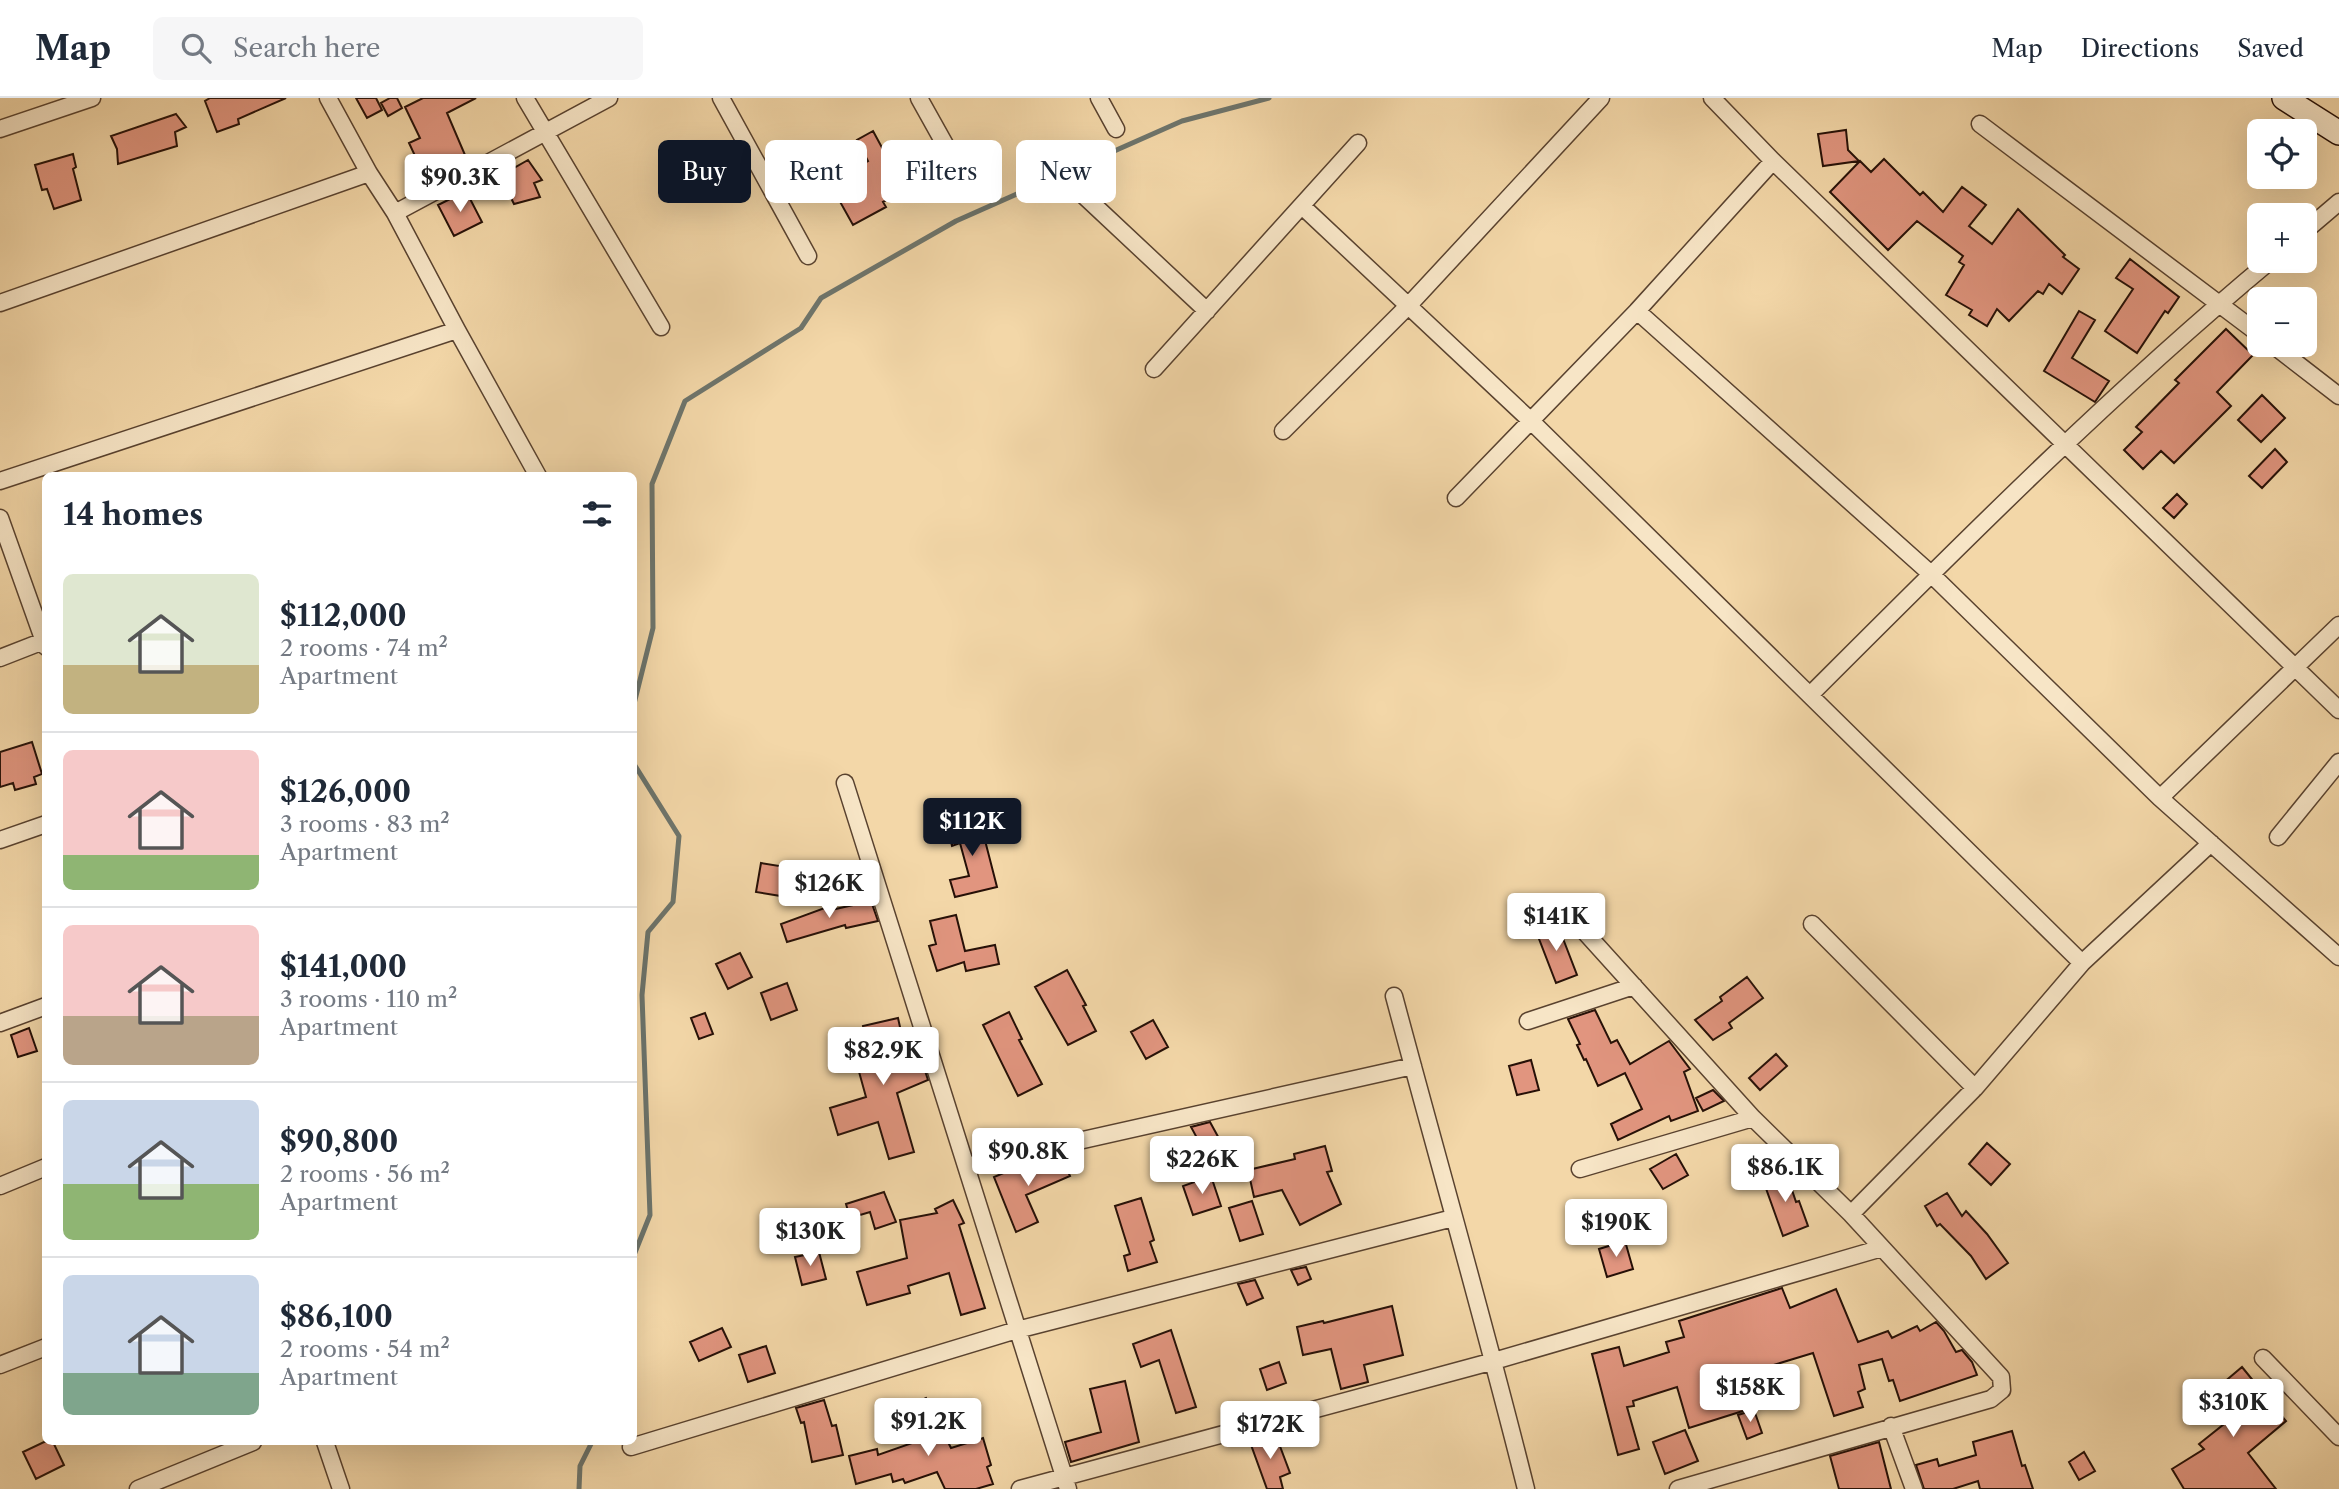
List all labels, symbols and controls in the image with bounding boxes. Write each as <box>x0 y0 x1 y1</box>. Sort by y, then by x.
search box <box>153 17 643 80</box>
text: Map <box>35 28 111 69</box>
icon: search <box>177 29 215 67</box>
text: Search here <box>233 32 380 64</box>
text: Map <box>1991 34 2043 63</box>
text: Directions <box>2081 34 2199 63</box>
text: Saved <box>2237 34 2304 63</box>
map controls <box>2247 119 2317 357</box>
button: locate <box>2247 119 2317 189</box>
chip: Buy <box>658 140 751 203</box>
chip: Rent <box>765 140 867 203</box>
chip: Filters <box>881 140 1002 203</box>
chip: New <box>1016 140 1116 203</box>
pin: $90.3K <box>403 155 517 214</box>
text: $90.3K <box>421 163 499 191</box>
button: + <box>2247 203 2317 273</box>
button: − <box>2247 287 2317 357</box>
icon: filters <box>578 495 616 533</box>
text: 14 homes <box>63 496 203 533</box>
text: $112,000 <box>280 597 407 634</box>
icon: home <box>119 602 203 686</box>
text: 2 rooms · 74 m² <box>280 634 448 662</box>
text: Apartment <box>280 662 398 690</box>
text: $126,000 <box>280 773 411 810</box>
icon: home <box>119 778 203 862</box>
pin: $112K <box>923 798 1021 858</box>
text: $112K <box>939 807 1005 835</box>
text: 3 rooms · 83 m² <box>280 810 450 838</box>
text: Apartment <box>280 838 398 866</box>
pin: $126K <box>780 860 878 920</box>
text: $126K <box>795 869 863 897</box>
pin: $141K <box>1507 894 1605 953</box>
text: $141K <box>1523 902 1589 930</box>
text: $141,000 <box>280 948 407 985</box>
icon: home <box>119 953 203 1037</box>
text: 3 rooms · 110 m² <box>280 985 457 1013</box>
text: Apartment <box>280 1013 398 1041</box>
pin: $82.9K <box>826 1028 940 1087</box>
text: $82.9K <box>844 1036 922 1064</box>
text: $90,800 <box>280 1123 398 1160</box>
icon: home <box>119 1128 203 1212</box>
pin: $90.8K <box>971 1128 1085 1188</box>
pin: $226K <box>1153 1136 1251 1196</box>
text: $90.8K <box>988 1137 1068 1165</box>
pin: $86.1K <box>1728 1144 1842 1204</box>
text: $226K <box>1166 1145 1238 1173</box>
text: $86.1K <box>1747 1153 1823 1181</box>
text: 2 rooms · 56 m² <box>280 1160 450 1188</box>
text: Apartment <box>280 1188 398 1216</box>
pin: $190K <box>1567 1200 1665 1259</box>
pin: $130K <box>761 1208 859 1268</box>
text: $190K <box>1581 1208 1651 1236</box>
text: $130K <box>775 1217 845 1245</box>
text: $86,100 <box>280 1298 393 1335</box>
icon: home <box>119 1303 203 1387</box>
text: 2 rooms · 54 m² <box>280 1335 450 1363</box>
text: Apartment <box>280 1363 398 1391</box>
pin: $158K <box>1701 1364 1799 1424</box>
text: $158K <box>1716 1373 1784 1401</box>
pin: $310K <box>2184 1380 2282 1439</box>
text: $310K <box>2198 1388 2268 1416</box>
pin: $91.2K <box>871 1398 985 1458</box>
pin: $172K <box>1221 1402 1319 1461</box>
text: $91.2K <box>890 1407 966 1435</box>
text: $172K <box>1236 1410 1304 1438</box>

